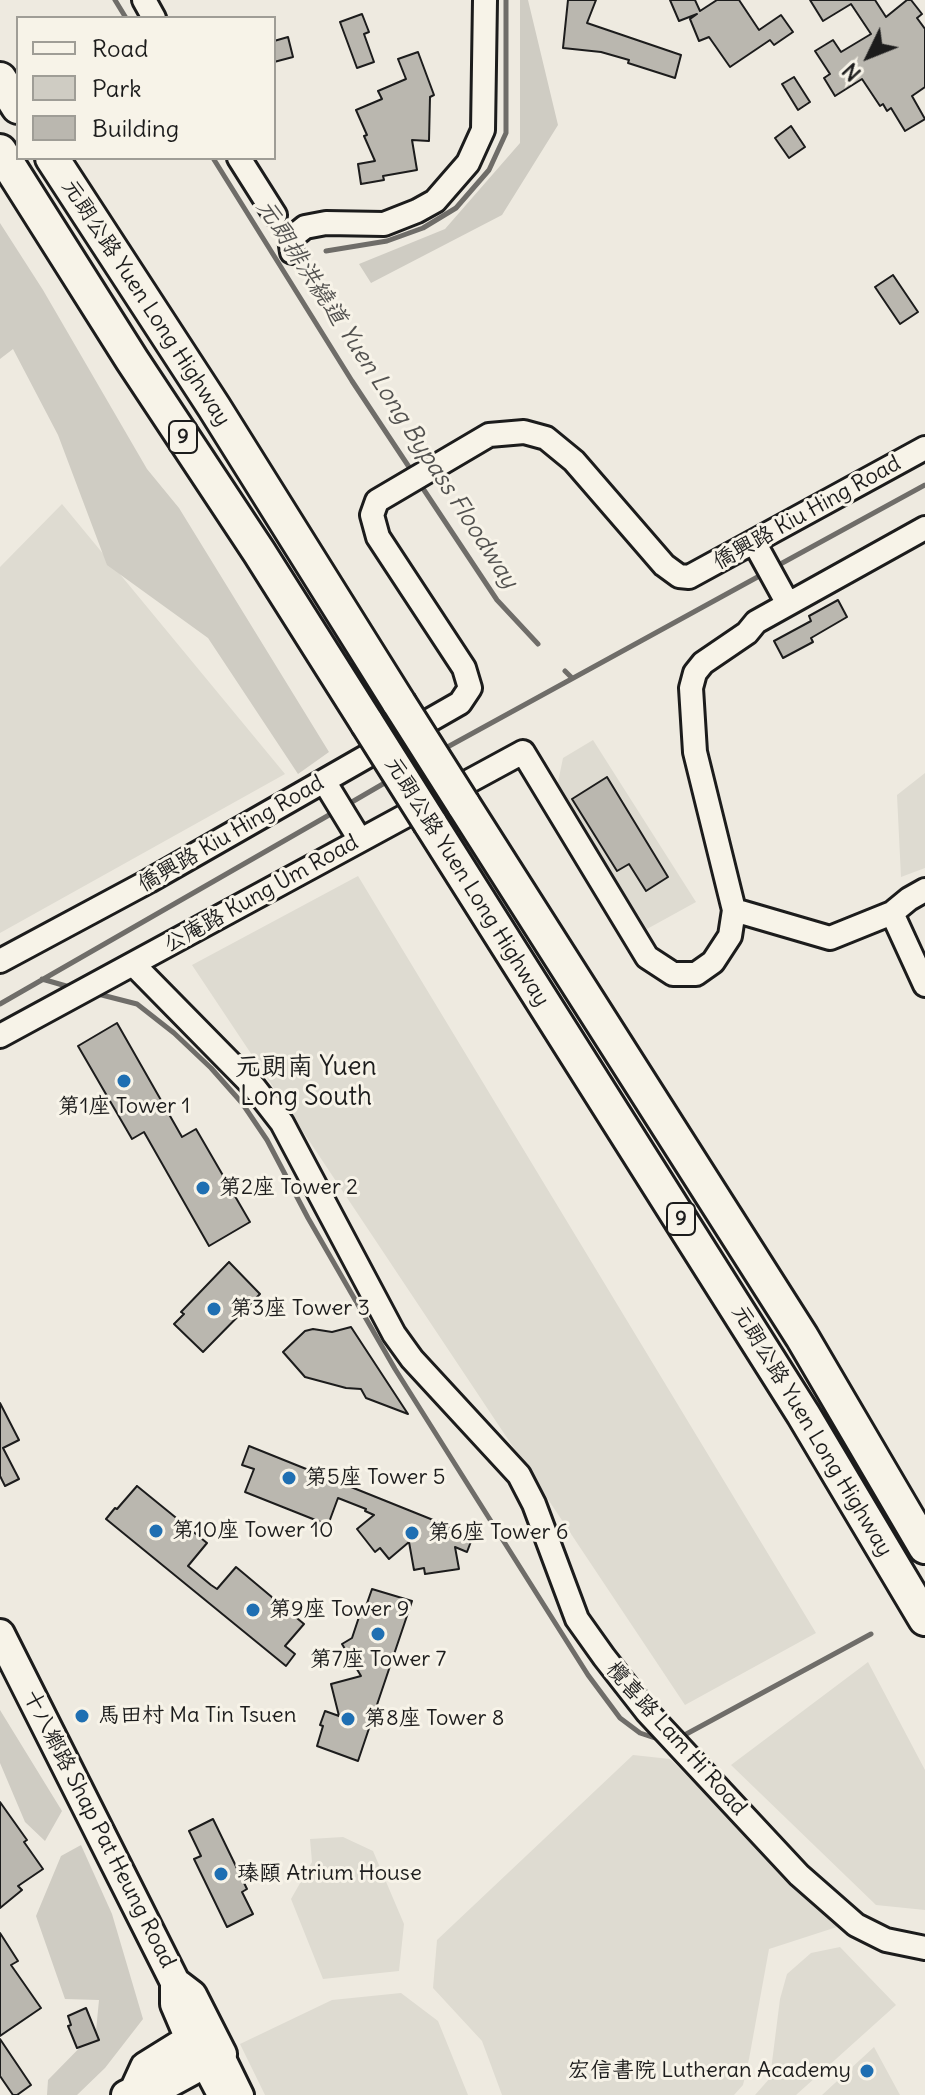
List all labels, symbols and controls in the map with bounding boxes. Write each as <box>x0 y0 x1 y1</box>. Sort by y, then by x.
legend <box>16 16 276 160</box>
north arrow <box>829 16 909 96</box>
text: Road <box>92 33 148 63</box>
text: N <box>836 57 867 87</box>
text: Park <box>92 73 142 103</box>
text: Building <box>92 113 179 143</box>
street label: 元朗公路 Yuen Long Highway <box>56 175 236 431</box>
water label: 元朗排洪繞道 Yuen Long Bypass Floodway <box>250 194 524 594</box>
road number: 9 <box>169 421 197 453</box>
street label: 僑興路 Kiu Hing Road <box>709 450 905 576</box>
street label: 元朗公路 Yuen Long Highway <box>379 753 555 1011</box>
street label: 僑興路 Kiu Hing Road <box>133 770 329 898</box>
street label: 公庵路 Kung Um Road <box>159 829 363 959</box>
district label: 元朗南 Yuen Long South <box>230 1052 382 1114</box>
marker: 第1座 Tower 1 <box>115 1072 133 1090</box>
place label: 第1座 Tower 1 <box>58 1094 190 1120</box>
place label: 第2座 Tower 2 <box>219 1175 358 1201</box>
marker: 第2座 Tower 2 <box>194 1179 212 1197</box>
road number: 9 <box>667 1203 695 1235</box>
place label: 第3座 Tower 3 <box>230 1296 370 1322</box>
marker: 第3座 Tower 3 <box>205 1300 223 1318</box>
street label: 元朗公路 Yuen Long Highway <box>726 1300 898 1562</box>
place label: 第5座 Tower 5 <box>305 1465 445 1491</box>
marker: 第5座 Tower 5 <box>280 1469 298 1487</box>
place label: 第10座 Tower 10 <box>172 1518 333 1544</box>
place label: 第6座 Tower 6 <box>428 1520 568 1546</box>
marker: 第10座 Tower 10 <box>147 1522 165 1540</box>
marker: 第6座 Tower 6 <box>403 1524 421 1542</box>
place label: 第9座 Tower 9 <box>269 1597 409 1623</box>
marker: 第9座 Tower 9 <box>244 1601 262 1619</box>
marker: 第7座 Tower 7 <box>369 1625 387 1643</box>
place label: 第7座 Tower 7 <box>310 1647 446 1673</box>
street label: 欖喜路 Lam Hi Road <box>600 1657 752 1821</box>
street label: 十八鄉路 Shap Pat Heung Road <box>17 1686 181 1972</box>
place label: 馬田村 Ma Tin Tsuen <box>98 1703 296 1729</box>
place label: 第8座 Tower 8 <box>364 1706 504 1732</box>
marker: 馬田村 Ma Tin Tsuen <box>73 1707 91 1725</box>
marker: 第8座 Tower 8 <box>339 1710 357 1728</box>
place label: 瑧頤 Atrium House <box>237 1861 422 1887</box>
marker: 瑧頤 Atrium House <box>212 1865 230 1883</box>
place label: 宏信書院 Lutheran Academy <box>568 2058 851 2084</box>
marker: 宏信書院 Lutheran Academy <box>858 2062 876 2080</box>

